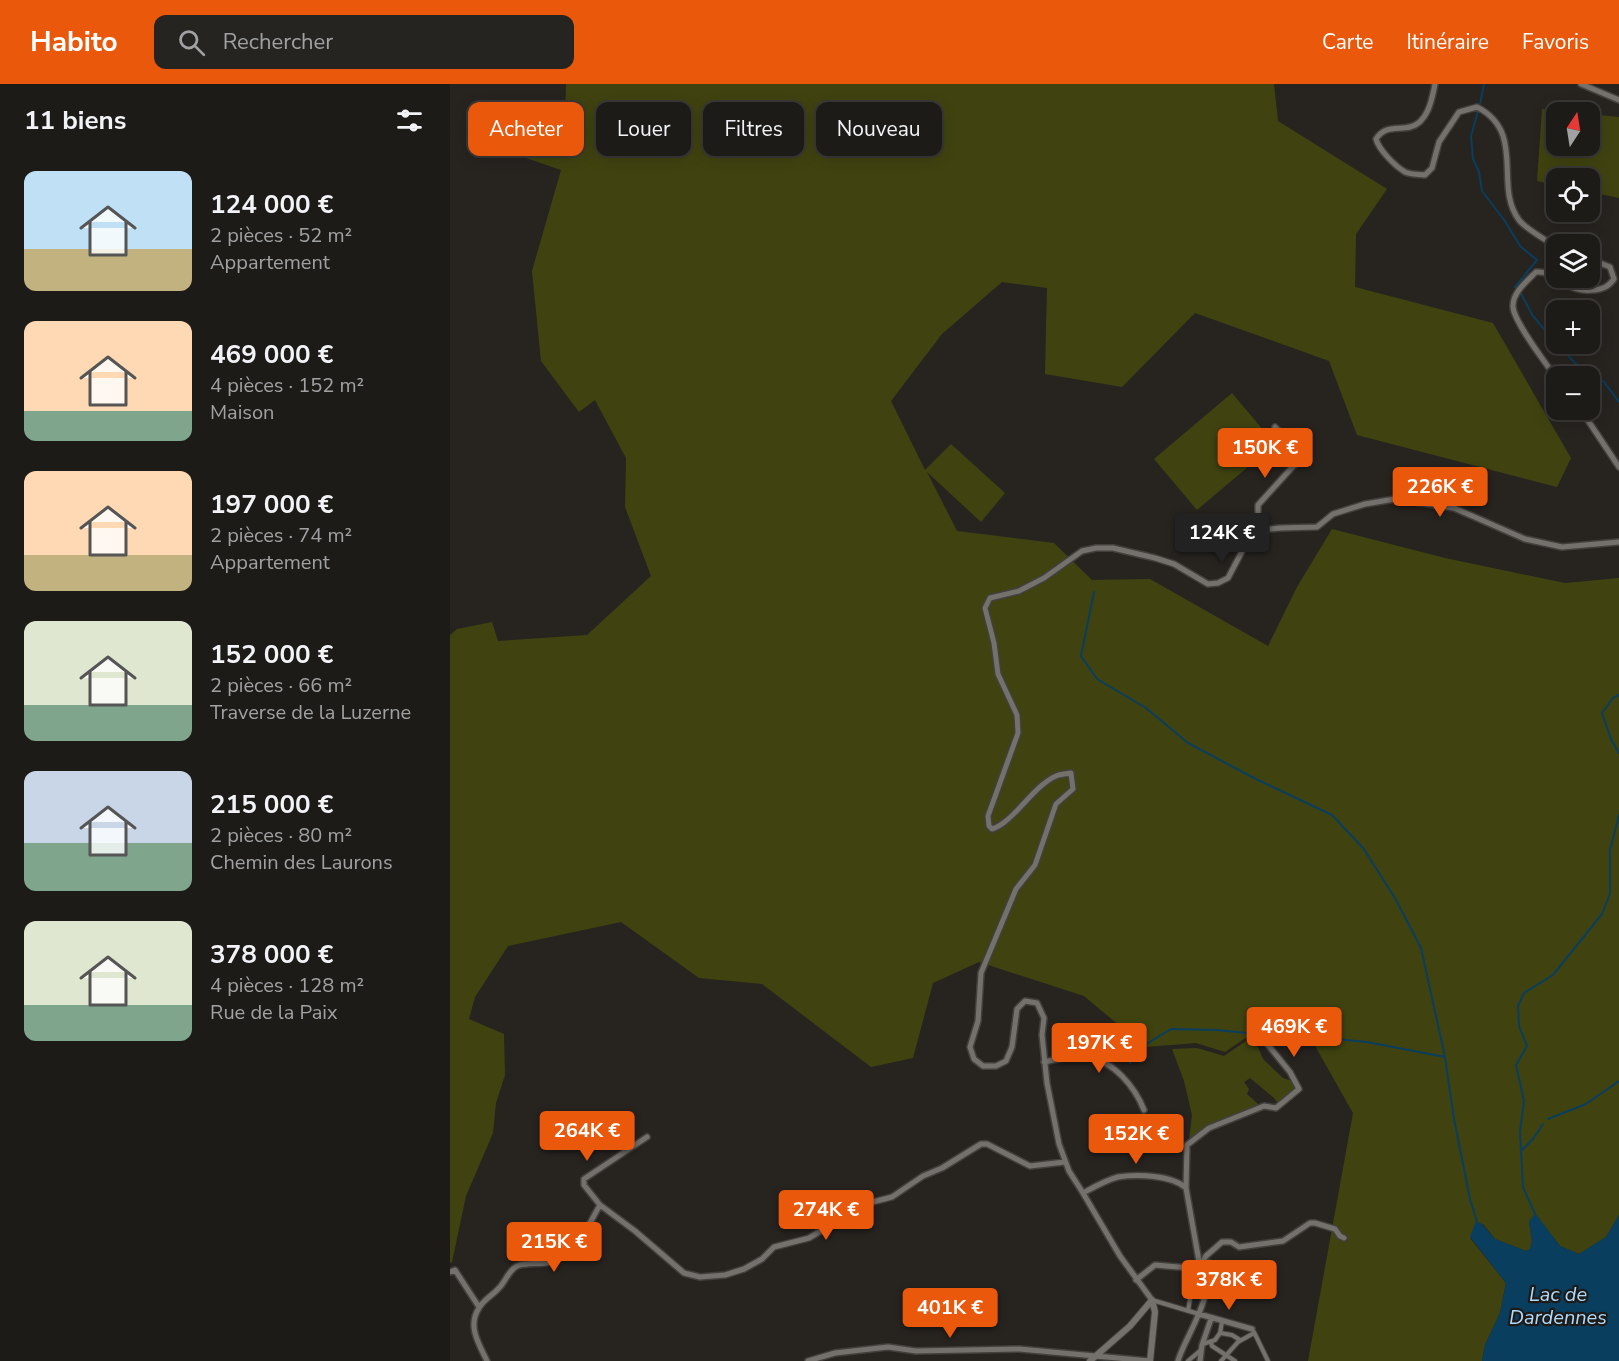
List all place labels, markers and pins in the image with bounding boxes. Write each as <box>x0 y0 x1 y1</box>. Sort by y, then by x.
pin: 150K € <box>1216 428 1314 479</box>
pin: 226K € <box>1391 467 1489 518</box>
pin: 124K € <box>1173 513 1271 564</box>
pin: 469K € <box>1245 1007 1343 1058</box>
pin: 197K € <box>1050 1023 1148 1074</box>
pin: 264K € <box>538 1111 636 1162</box>
pin: 152K € <box>1087 1114 1185 1165</box>
pin: 274K € <box>777 1190 875 1241</box>
pin: 215K € <box>505 1222 603 1273</box>
pin: 378K € <box>1180 1260 1278 1311</box>
pin: 401K € <box>901 1288 999 1339</box>

